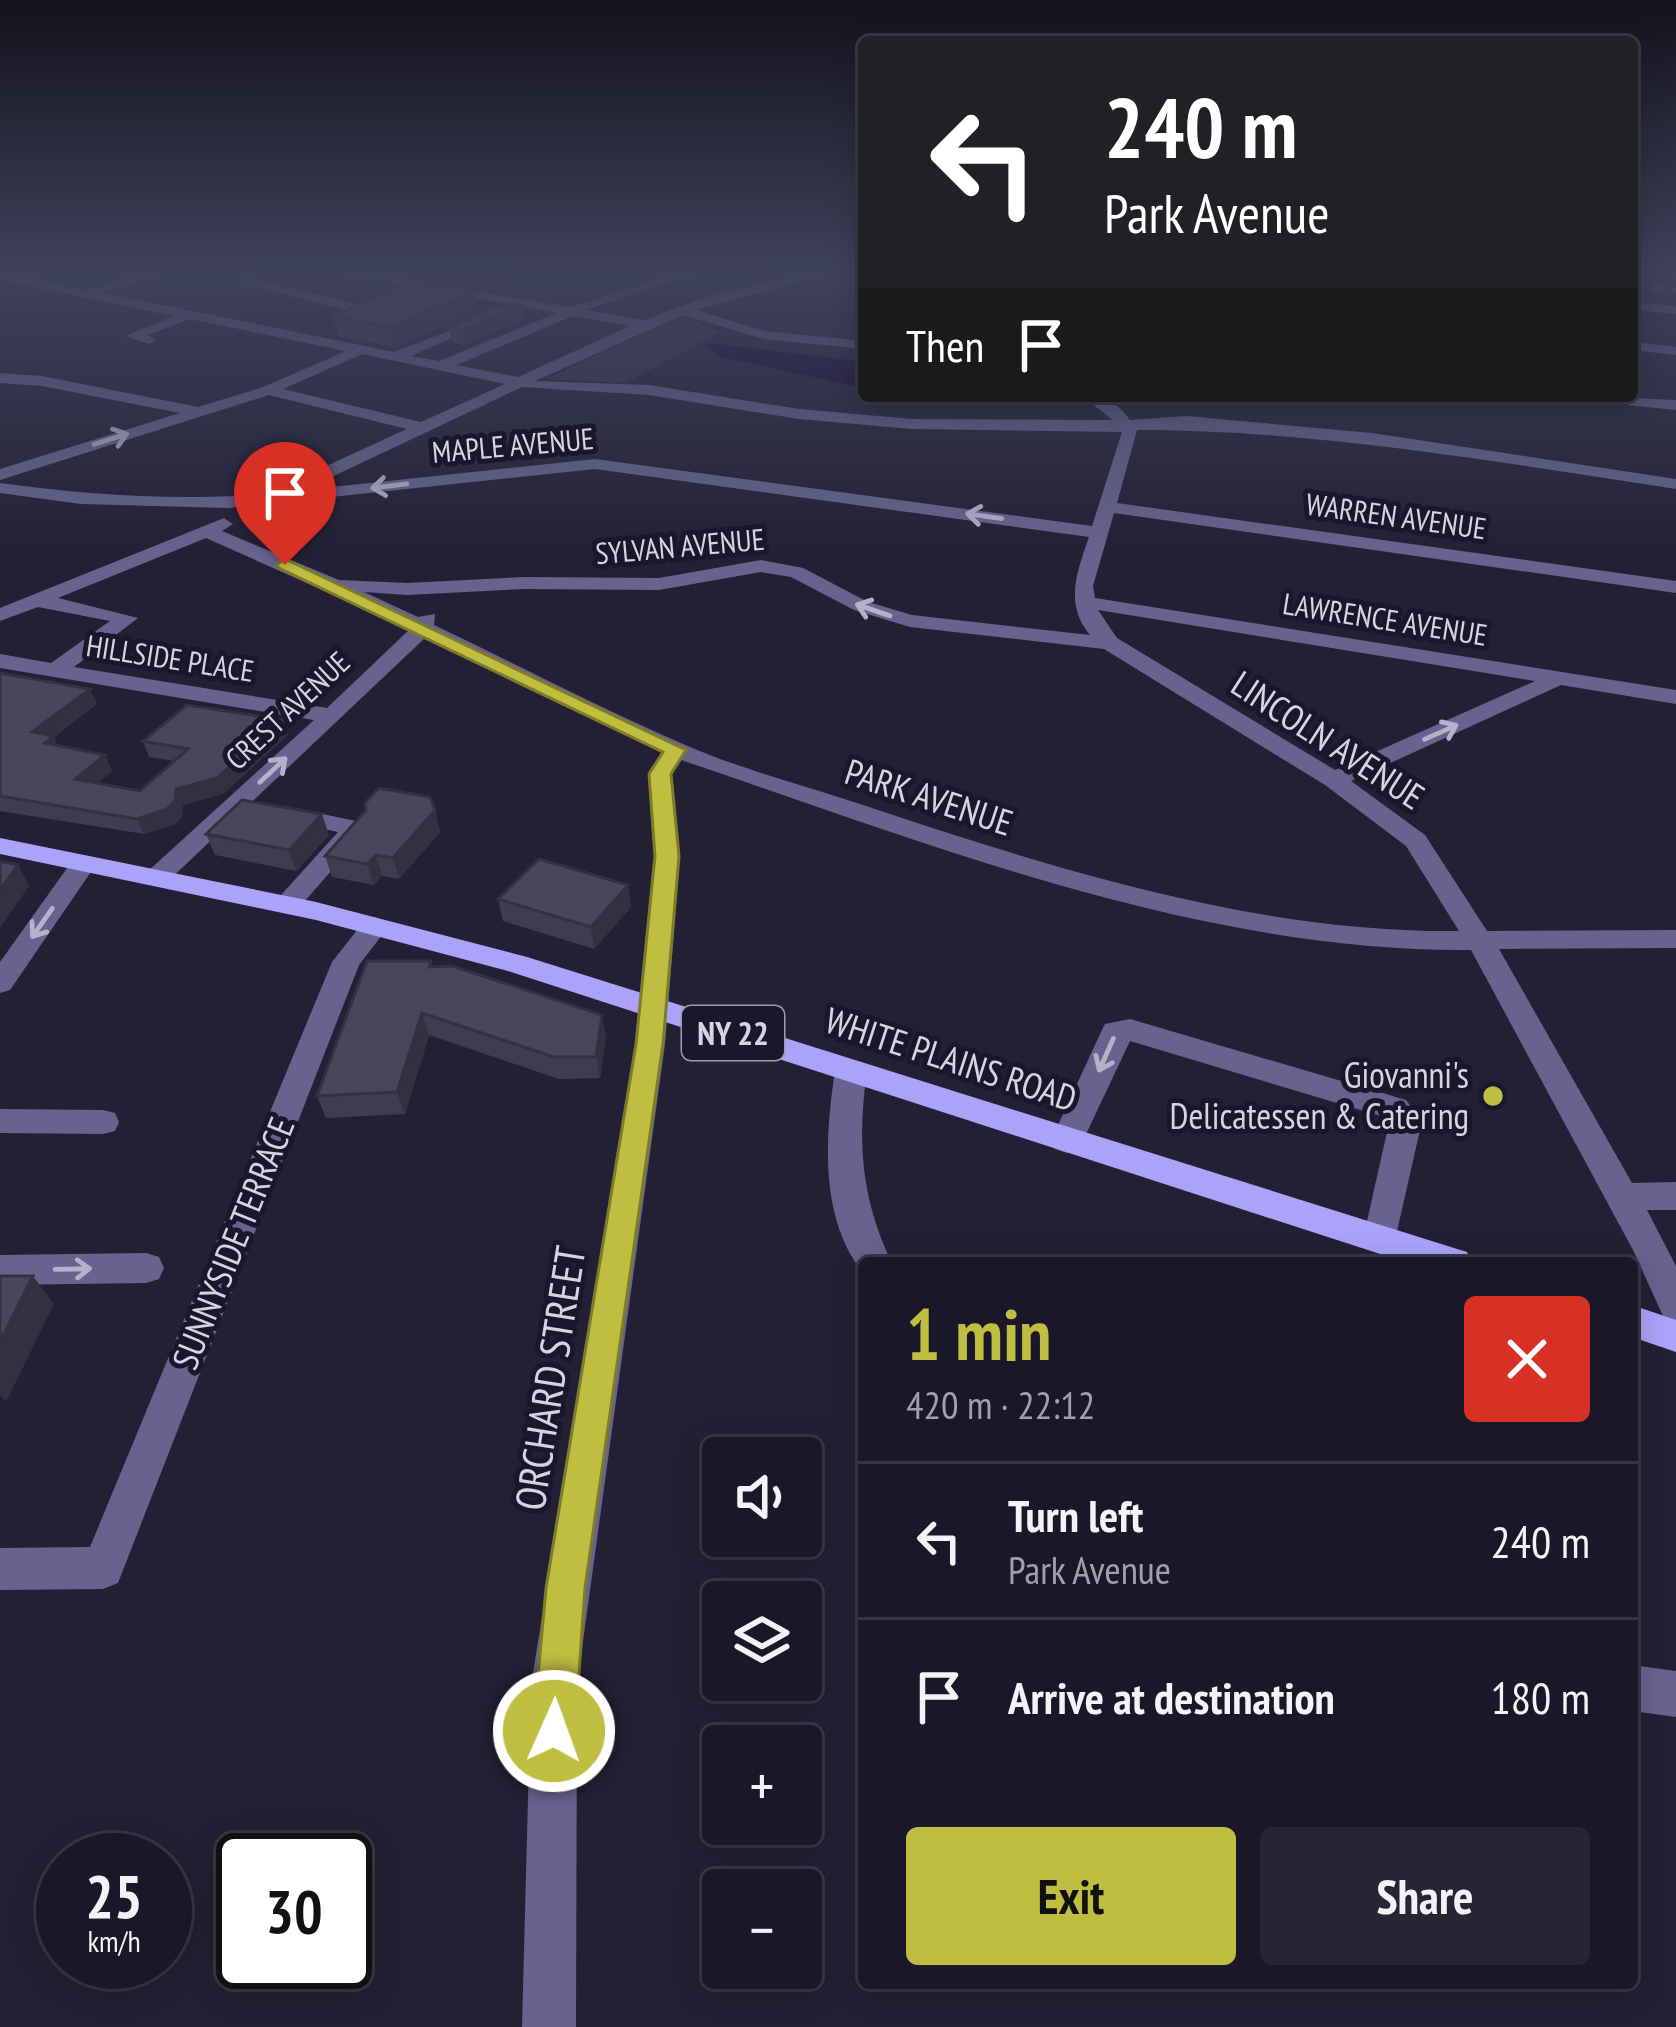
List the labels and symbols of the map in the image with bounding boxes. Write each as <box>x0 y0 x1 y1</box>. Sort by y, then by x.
street label: MAPLE AVENUE <box>430 418 595 471</box>
one-way arrow <box>91 426 129 448</box>
pin <box>234 442 336 565</box>
one-way arrow <box>370 475 409 497</box>
street label: WARREN AVENUE <box>1304 484 1489 547</box>
one-way arrow <box>965 504 1004 527</box>
street label: SYLVAN AVENUE <box>594 519 766 572</box>
street label: LAWRENCE AVENUE <box>1280 583 1490 654</box>
one-way arrow <box>855 598 892 619</box>
street label: HILLSIDE PLACE <box>84 625 257 690</box>
street label: CREST AVENUE <box>217 642 357 777</box>
street label: LINCOLN AVENUE <box>1223 660 1434 819</box>
one-way arrow <box>1422 719 1458 741</box>
street label: PARK AVENUE <box>839 747 1019 846</box>
one-way arrow <box>257 757 287 784</box>
one-way arrow <box>30 905 55 939</box>
street label: WHITE PLAINS ROAD <box>820 996 1083 1121</box>
road number: NY 22 <box>682 1006 784 1060</box>
one-way arrow <box>1094 1037 1116 1073</box>
place label: Giovanni's Delicatessen & Catering <box>1170 1051 1469 1139</box>
marker: Giovanni's Delicatessen & Catering <box>1480 1083 1506 1109</box>
street label: SUNNYSIDE TERRACE <box>161 1110 304 1376</box>
street label: ORCHARD STREET <box>501 1242 598 1514</box>
one-way arrow <box>53 1257 92 1280</box>
position arrow <box>491 1668 617 1794</box>
speed limit sign: 30 <box>216 1833 372 1989</box>

